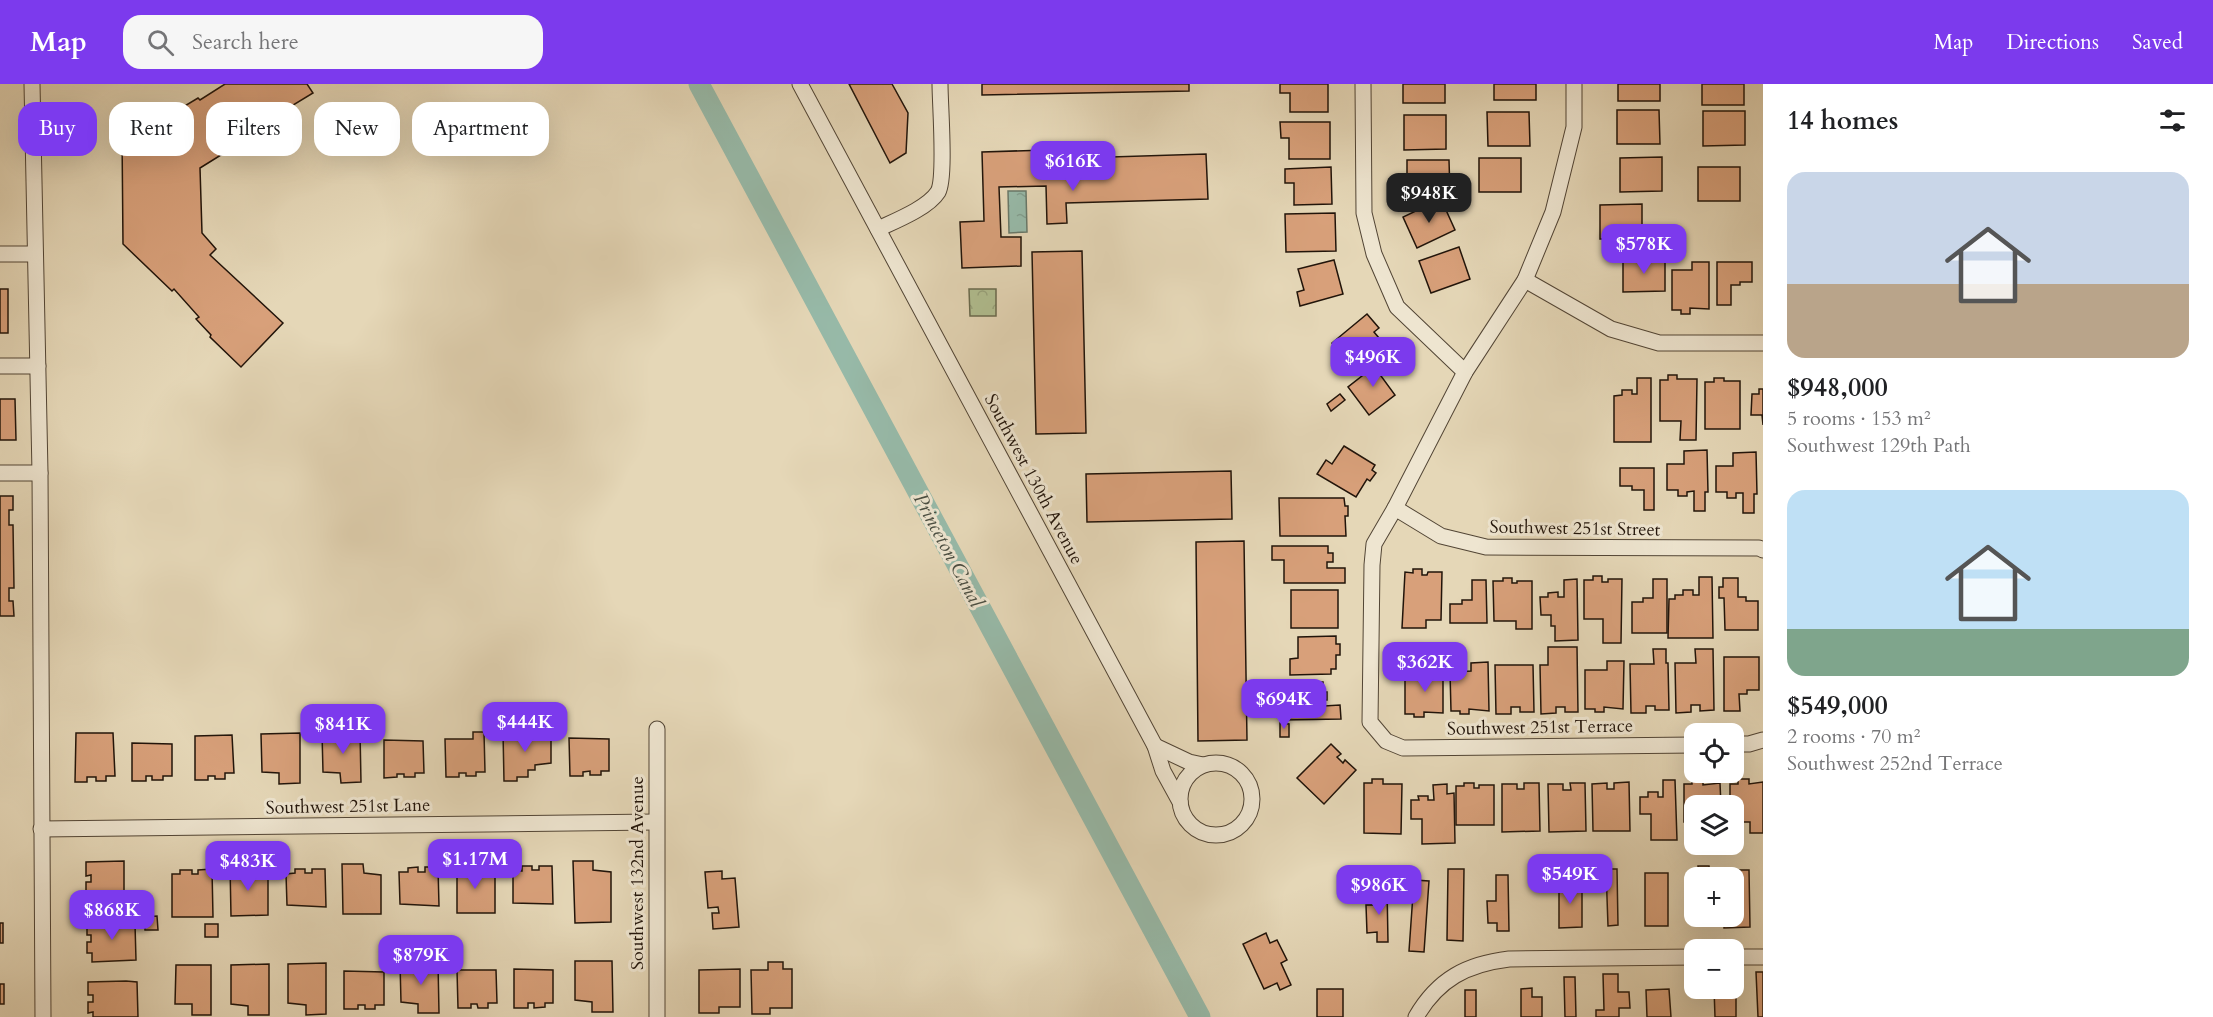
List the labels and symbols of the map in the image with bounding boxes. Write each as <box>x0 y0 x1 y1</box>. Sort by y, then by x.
pin: $616K <box>1031 141 1115 192</box>
pin: $948K <box>1387 173 1471 224</box>
pin: $578K <box>1602 224 1686 275</box>
pin: $496K <box>1331 337 1415 388</box>
street label: Southwest 130th Avenue <box>978 390 1089 569</box>
water label: Princeton Canal <box>907 488 990 613</box>
street label: Southwest 251st Street <box>1489 515 1661 542</box>
pin: $362K <box>1383 642 1467 693</box>
pin: $694K <box>1242 679 1326 730</box>
pin: $444K <box>483 702 567 753</box>
pin: $841K <box>301 704 385 755</box>
street label: Southwest 251st Terrace <box>1447 713 1633 742</box>
street label: Southwest 132nd Avenue <box>625 776 650 970</box>
street label: Southwest 251st Lane <box>265 793 431 820</box>
pin: $1.17M <box>426 839 524 890</box>
pin: $483K <box>206 841 290 892</box>
pin: $549K <box>1528 854 1612 905</box>
pin: $986K <box>1337 865 1421 916</box>
pin: $868K <box>70 890 154 941</box>
pin: $879K <box>379 935 463 986</box>

